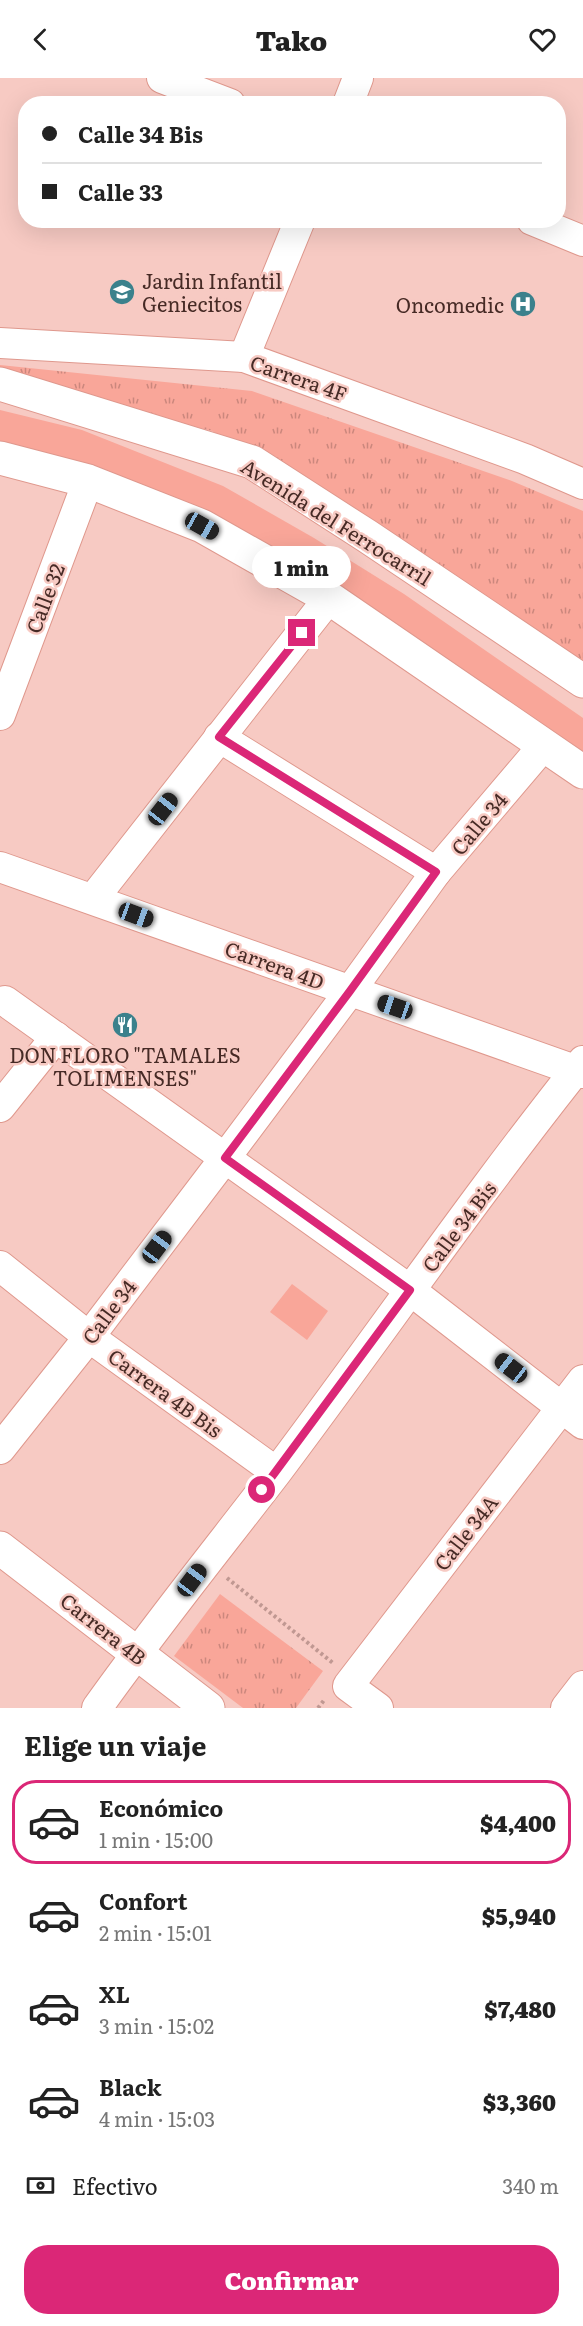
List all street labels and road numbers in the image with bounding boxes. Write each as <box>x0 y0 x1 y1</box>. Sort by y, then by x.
street label: Carrera 4F <box>246 346 352 408</box>
street label: Avenida del Ferrocarril <box>236 450 438 592</box>
street label: Calle 32 <box>17 559 71 637</box>
street label: Calle 34 <box>443 785 513 861</box>
street label: Carrera 4D <box>221 932 329 996</box>
street label: Calle 34 Bis <box>414 1174 502 1278</box>
street label: Calle 34 <box>74 1272 142 1350</box>
street label: Carrera 4B Bis <box>103 1340 229 1444</box>
street label: Calle 34A <box>426 1488 504 1576</box>
street label: Carrera 4B <box>55 1585 153 1671</box>

